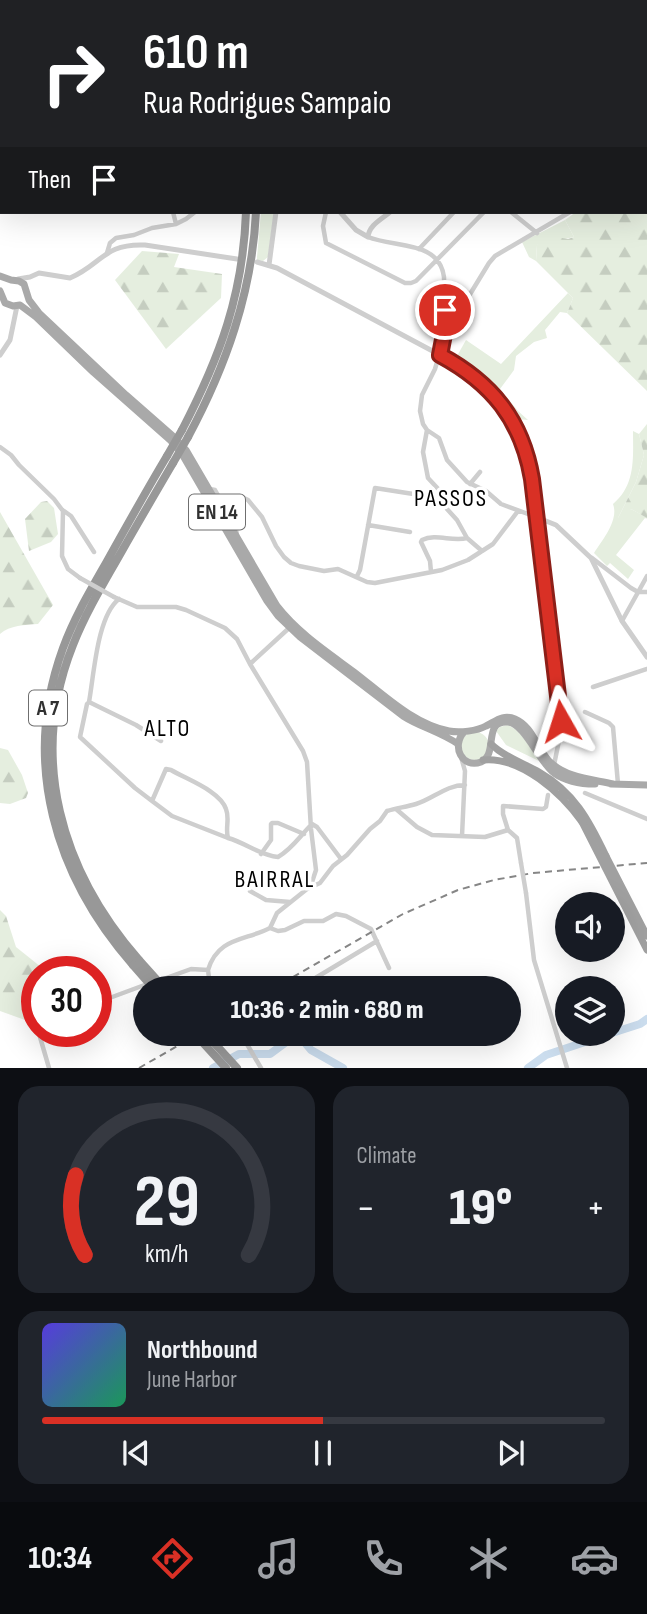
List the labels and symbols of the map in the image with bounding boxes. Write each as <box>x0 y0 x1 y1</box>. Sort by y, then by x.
pin <box>415 280 475 340</box>
district label: PASSOS <box>414 484 488 513</box>
road number: EN 14 <box>189 494 245 530</box>
position arrow <box>524 684 598 758</box>
road number: A 7 <box>29 690 67 726</box>
district label: ALTO <box>144 714 191 743</box>
district label: BAIRRAL <box>235 865 315 894</box>
speed limit sign: 30 <box>21 956 112 1047</box>

